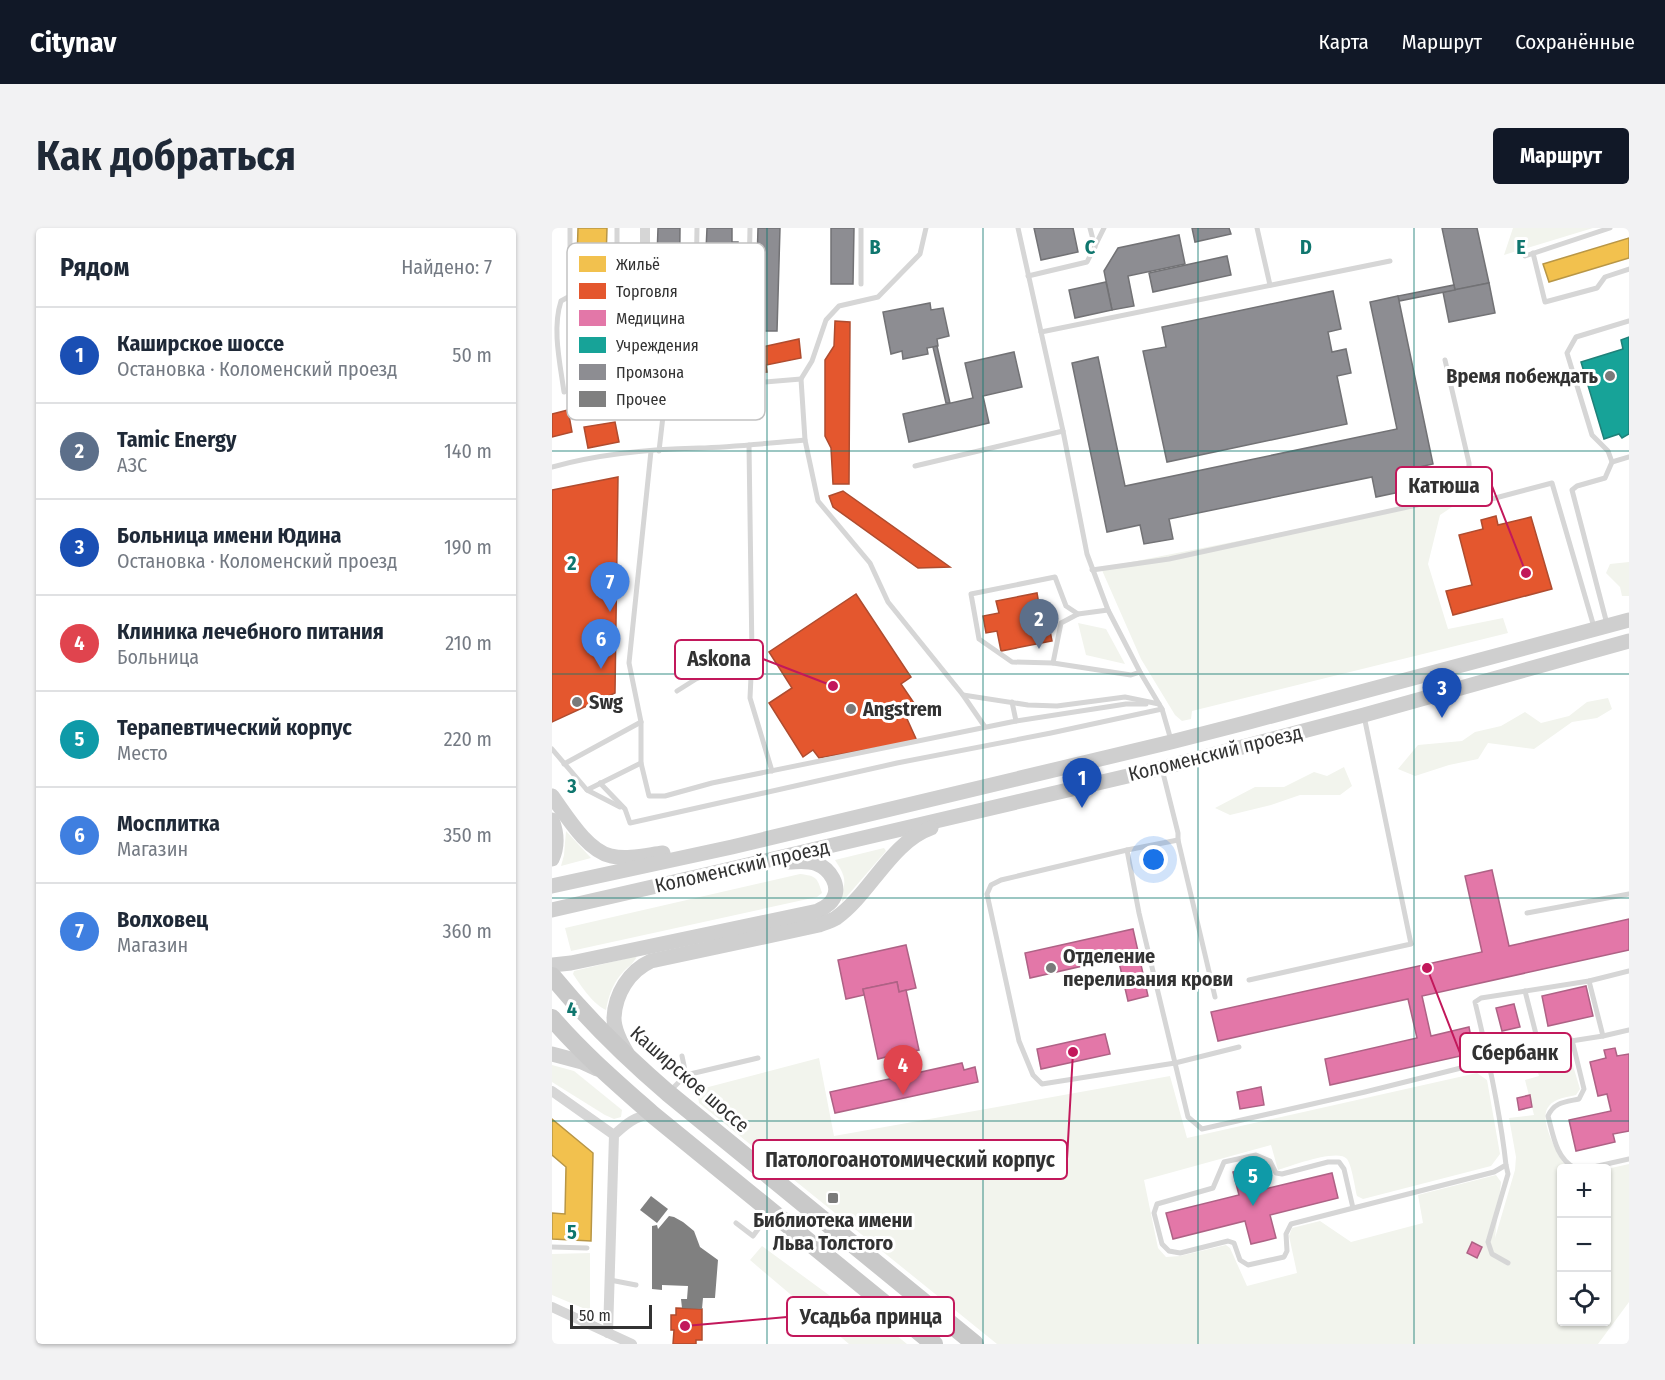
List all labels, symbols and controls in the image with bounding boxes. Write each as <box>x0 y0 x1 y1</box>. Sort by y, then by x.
text: Citynav <box>30 26 116 59</box>
text: Карта <box>1319 29 1369 55</box>
text: Маршрут <box>1402 29 1482 55</box>
text: Сохранённые <box>1515 29 1635 55</box>
button: Маршрут <box>1493 128 1629 184</box>
text: Как добраться <box>36 131 296 181</box>
text: B <box>869 235 881 259</box>
text: C <box>1085 235 1096 259</box>
text: D <box>1300 235 1312 259</box>
text: E <box>1516 235 1526 259</box>
legend <box>567 243 765 420</box>
text: Рядом <box>60 252 129 283</box>
text: Найдено: 7 <box>401 255 492 279</box>
text: Жильё <box>616 255 660 274</box>
text: Торговля <box>616 282 678 301</box>
text: Медицина <box>616 309 685 328</box>
text: Каширское шоссе <box>117 330 284 357</box>
text: Учреждения <box>615 336 699 355</box>
text: 1 <box>75 343 84 367</box>
text: 50 m <box>452 343 492 367</box>
text: Остановка · Коломенский проезд <box>117 357 397 381</box>
text: Промзона <box>616 363 684 382</box>
place label: Время побеждать <box>1446 364 1599 388</box>
marker: Время побеждать <box>1603 369 1617 383</box>
text: Прочее <box>616 390 666 409</box>
text: Tamic Energy <box>117 426 236 453</box>
text: 2 <box>75 439 84 463</box>
text: 140 m <box>444 439 492 463</box>
text: АЗС <box>117 453 147 477</box>
callout: Катюша <box>1396 467 1492 506</box>
text: Катюша <box>1408 473 1480 499</box>
text: Больница имени Юдина <box>117 522 342 549</box>
text: 3 <box>75 535 84 559</box>
text: 190 m <box>444 535 492 559</box>
text: Остановка · Коломенский проезд <box>117 549 397 573</box>
text: 2 <box>566 551 577 575</box>
pin: 7 <box>590 562 630 612</box>
pin: 2 <box>1020 600 1058 649</box>
text: Клиника лечебного питания <box>117 618 384 645</box>
pin: 6 <box>581 620 620 669</box>
text: 4 <box>74 631 85 655</box>
text: 210 m <box>445 631 492 655</box>
callout: Askona <box>675 640 763 679</box>
text: Больница <box>117 645 199 669</box>
text: Askona <box>686 646 751 672</box>
pin: 3 <box>1422 668 1462 718</box>
place label: Swg <box>589 690 623 714</box>
marker: Swg <box>570 695 584 709</box>
place label: Angstrem <box>862 697 942 721</box>
marker: Angstrem <box>844 702 858 716</box>
text: Терапевтический корпус <box>117 714 352 741</box>
street label: Коломенский проезд <box>1126 720 1304 786</box>
text: 5 <box>75 727 84 751</box>
text: 220 m <box>444 727 492 751</box>
text: Место <box>117 741 168 765</box>
pin: 1 <box>1062 758 1102 808</box>
text: 3 <box>566 774 577 798</box>
text: Мосплитка <box>117 810 220 837</box>
text: 6 <box>74 823 85 847</box>
text: 350 m <box>443 823 492 847</box>
street label: Коломенский проезд <box>652 834 832 898</box>
text: Магазин <box>117 837 188 861</box>
your location <box>1139 845 1168 874</box>
text: Волховец <box>117 906 208 933</box>
text: 7 <box>75 919 84 943</box>
text: 360 m <box>443 919 492 943</box>
text: Магазин <box>117 933 188 957</box>
place label: Отделение переливания крови <box>1063 944 1233 991</box>
marker: Отделение переливания крови <box>1044 961 1058 975</box>
text: 4 <box>567 997 577 1021</box>
street label: Каширское шоссе <box>626 1021 754 1137</box>
callout: Сбербанк <box>1460 1033 1571 1072</box>
text: Сбербанк <box>1472 1040 1559 1066</box>
pin: 4 <box>884 1046 922 1095</box>
callout: Патологоанотомический корпус <box>753 1140 1067 1179</box>
text: Патологоанотомический корпус <box>765 1147 1056 1173</box>
pin: 5 <box>1234 1156 1272 1206</box>
map controls <box>1557 1164 1611 1326</box>
button: + <box>1557 1164 1611 1218</box>
marker: Библиотека имени Льва Толстого <box>826 1191 840 1205</box>
place label: Библиотека имени Льва Толстого <box>753 1208 913 1255</box>
button: − <box>1557 1218 1611 1272</box>
text: 5 <box>567 1220 577 1244</box>
button: locate <box>1557 1272 1611 1326</box>
callout: Усадьба принца <box>787 1297 954 1336</box>
scale bar <box>570 1302 652 1330</box>
text: Усадьба принца <box>799 1304 942 1330</box>
text: 50 m <box>579 1306 611 1325</box>

